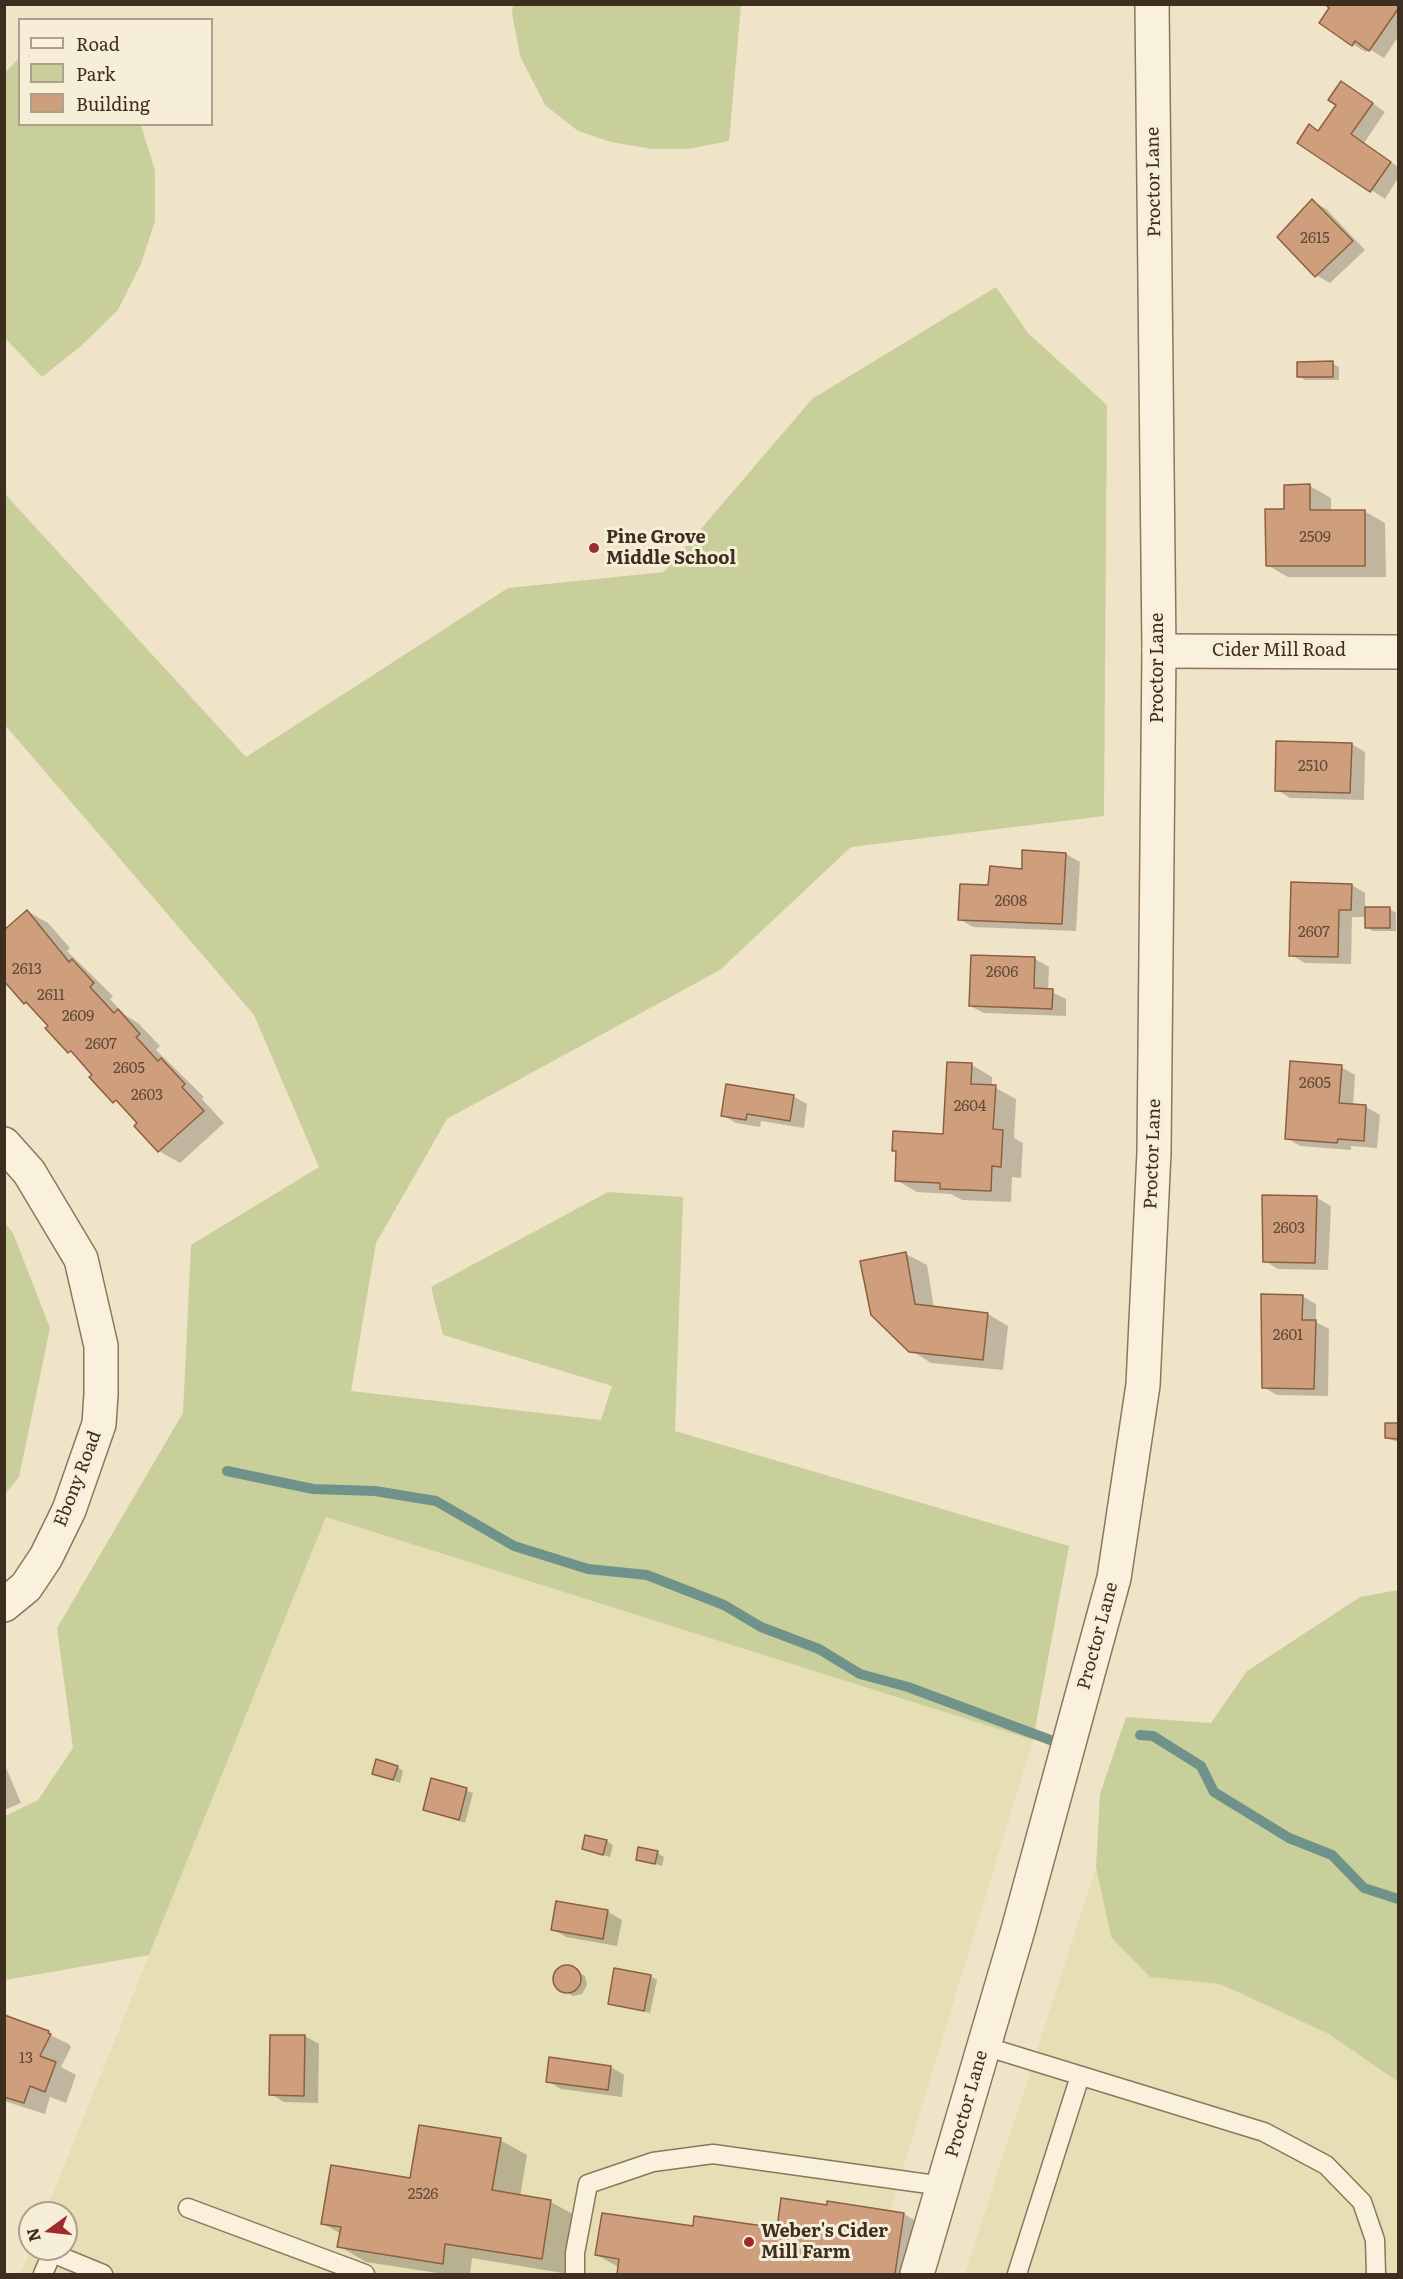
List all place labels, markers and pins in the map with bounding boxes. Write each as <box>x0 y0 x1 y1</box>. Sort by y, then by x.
place label: Pine Grove Middle School <box>606 527 736 570</box>
marker: Pine Grove Middle School <box>587 541 601 555</box>
place label: Weber's Cider Mill Farm <box>761 2221 888 2264</box>
marker: Weber's Cider Mill Farm <box>742 2235 756 2249</box>

